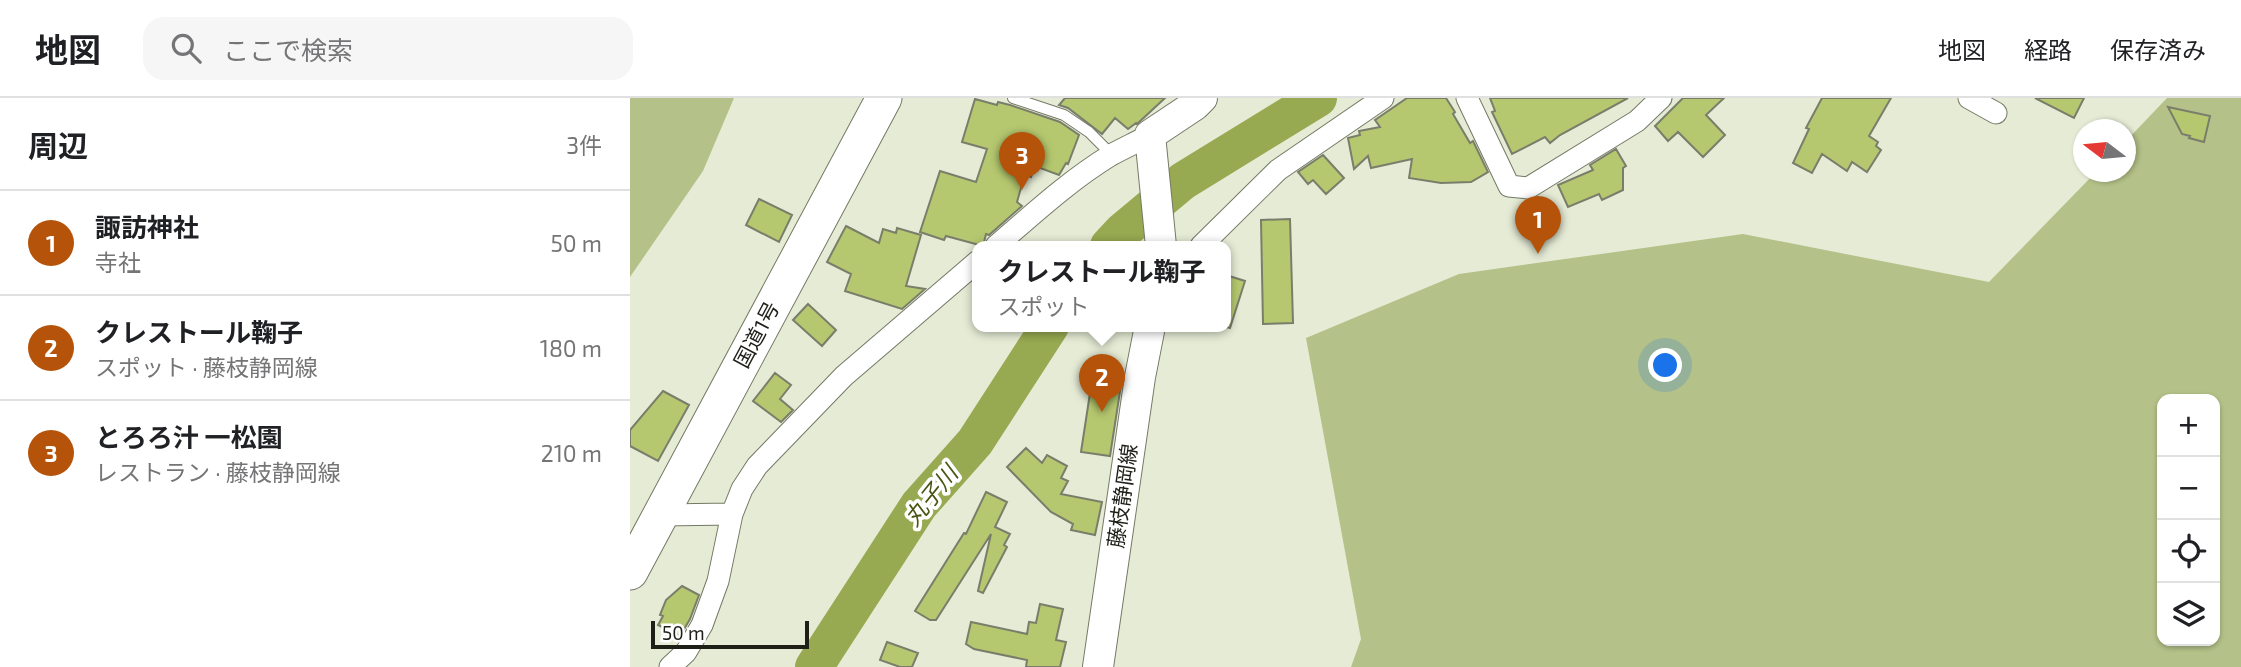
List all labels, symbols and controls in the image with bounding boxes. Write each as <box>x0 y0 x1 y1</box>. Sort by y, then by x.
search box <box>143 17 633 80</box>
text: 地図 <box>35 29 101 69</box>
icon: search <box>167 29 205 67</box>
text: ここで検索 <box>223 34 353 65</box>
text: 地図 <box>1938 35 1986 64</box>
text: 経路 <box>2024 35 2072 64</box>
text: 保存済み <box>2110 35 2206 64</box>
north arrow <box>2073 119 2136 182</box>
text: 周辺 <box>28 127 88 163</box>
text: 3件 <box>566 131 602 159</box>
pin: 3 <box>999 132 1045 190</box>
pin: 1 <box>1515 196 1561 254</box>
text: 諏訪神社 <box>95 211 199 242</box>
text: 1 <box>46 229 56 257</box>
text: 50 m <box>551 229 602 257</box>
popup <box>972 241 1231 332</box>
text: 寺社 <box>95 248 141 276</box>
text: クレストール鞠子 <box>997 255 1206 286</box>
text: スポット <box>997 292 1089 320</box>
street label: 国道1号 <box>728 297 783 372</box>
text: クレストール鞠子 <box>95 316 303 347</box>
text: 2 <box>44 334 58 362</box>
text: 180 m <box>540 334 602 362</box>
your location <box>1648 348 1682 382</box>
text: スポット · 藤枝静岡線 <box>95 353 318 381</box>
pin: 2 <box>1079 354 1125 412</box>
map controls <box>2157 394 2220 646</box>
button: + <box>2157 394 2220 457</box>
text: とろろ汁 一松園 <box>95 421 283 452</box>
text: 3 <box>44 439 58 467</box>
text: 210 m <box>541 439 602 467</box>
street label: 藤枝静岡線 <box>1102 442 1141 550</box>
water label: 丸子川 <box>898 457 965 531</box>
button: − <box>2157 457 2220 520</box>
text: レストラン · 藤枝静岡線 <box>95 458 341 486</box>
button: locate <box>2157 520 2220 583</box>
button: layers <box>2157 583 2220 646</box>
scale bar <box>651 618 808 650</box>
text: 50 m <box>662 621 705 644</box>

